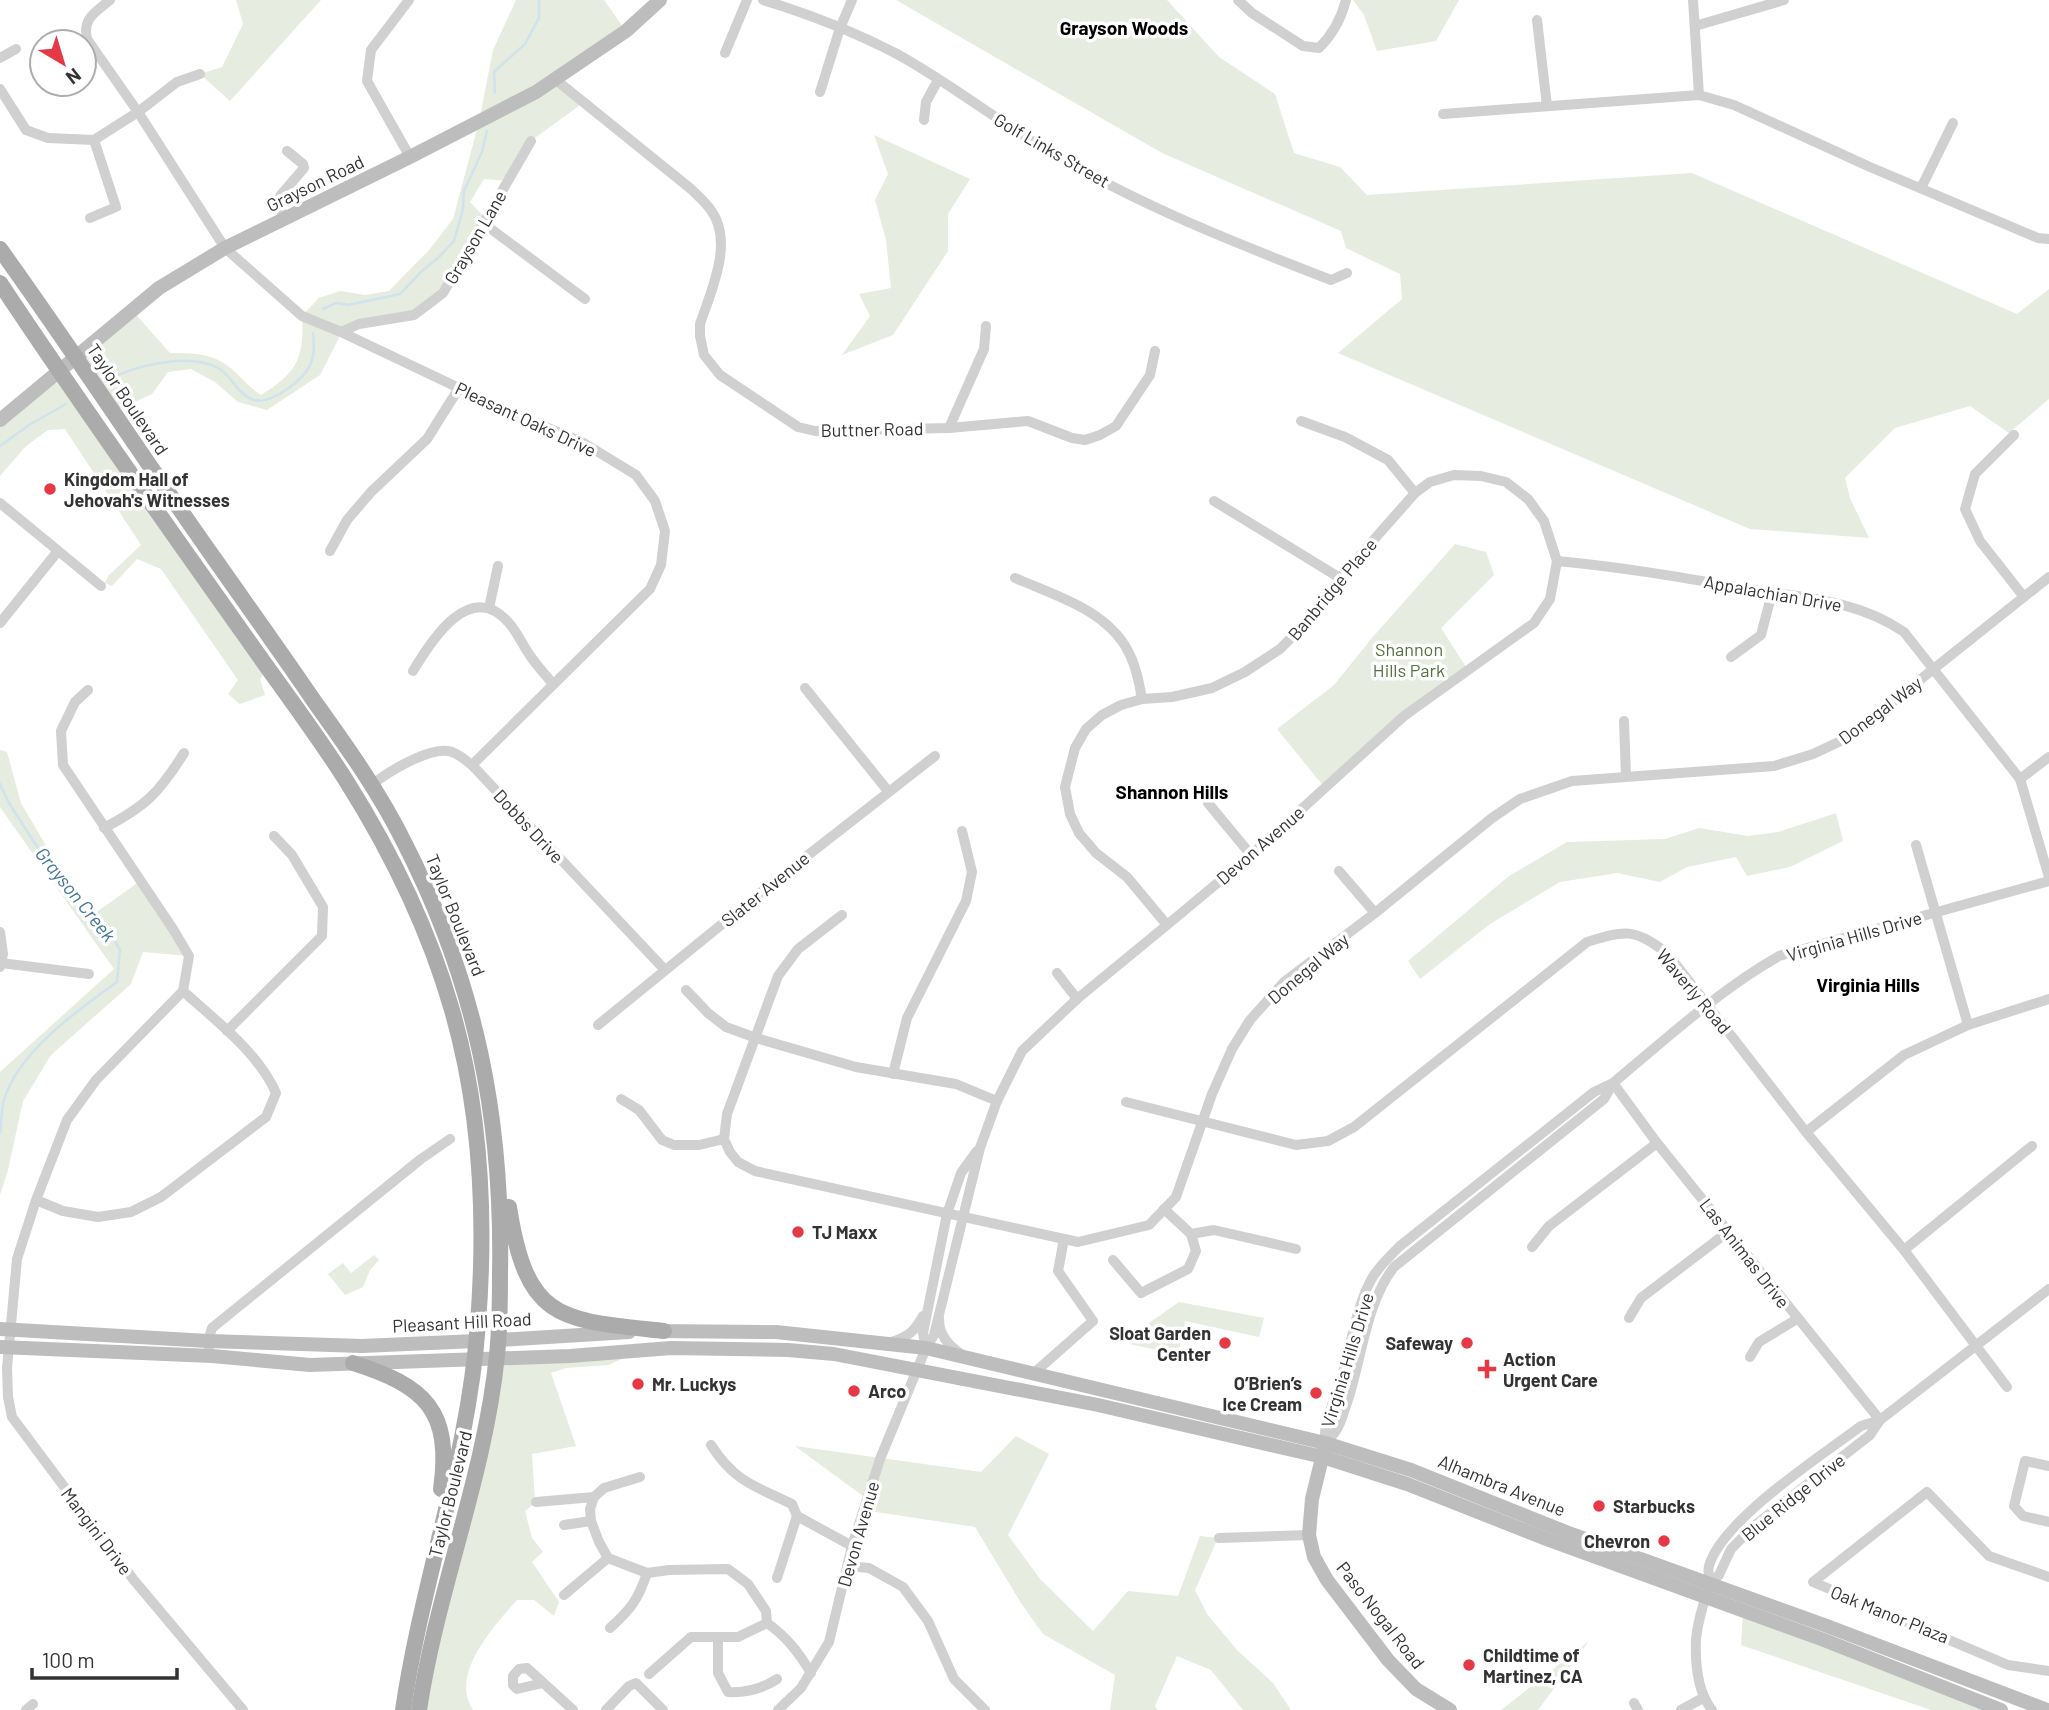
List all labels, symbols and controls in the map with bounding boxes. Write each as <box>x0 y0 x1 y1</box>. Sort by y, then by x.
district label: Grayson Woods <box>1060 16 1188 39</box>
north arrow <box>28 28 98 98</box>
text: N <box>62 64 86 90</box>
street label: Golf Links Street <box>990 108 1114 192</box>
street label: Grayson Road <box>263 150 367 216</box>
street label: Grayson Lane <box>439 186 511 288</box>
street label: Taylor Boulevard <box>83 339 173 459</box>
street label: Pleasant Oaks Drive <box>452 377 600 461</box>
street label: Buttner Road <box>820 417 924 441</box>
place label: Kingdom Hall of Jehovah's Witnesses <box>64 468 230 511</box>
marker: Kingdom Hall of Jehovah's Witnesses <box>42 481 58 497</box>
street label: Banbridge Place <box>1283 533 1381 645</box>
street label: Appalachian Drive <box>1702 570 1844 616</box>
park label: Shannon Hills Park <box>1373 638 1445 681</box>
street label: Donegal Way <box>1834 671 1926 749</box>
district label: Shannon Hills <box>1116 780 1228 803</box>
street label: Dobbs Drive <box>489 785 569 867</box>
street label: Devon Avenue <box>1212 801 1308 889</box>
water label: Grayson Creek <box>31 842 122 947</box>
street label: Slater Avenue <box>716 847 814 931</box>
street label: Taylor Boulevard <box>422 851 490 979</box>
street label: Virginia Hills Drive <box>1784 906 1924 966</box>
street label: Donegal Way <box>1263 928 1353 1008</box>
street label: Waverly Road <box>1652 944 1736 1038</box>
district label: Virginia Hills <box>1816 973 1920 996</box>
street label: Las Animas Drive <box>1695 1194 1795 1312</box>
place label: TJ Maxx <box>812 1221 878 1243</box>
marker: TJ Maxx <box>790 1224 806 1240</box>
street label: Virginia Hills Drive <box>1316 1290 1378 1430</box>
street label: Pleasant Hill Road <box>392 1307 532 1337</box>
place label: Sloat Garden Center <box>1109 1322 1211 1365</box>
place label: Safeway <box>1385 1332 1453 1354</box>
marker: Sloat Garden Center <box>1217 1335 1233 1351</box>
marker: Safeway <box>1459 1335 1475 1351</box>
place label: Action Urgent Care <box>1503 1348 1598 1391</box>
marker: Action Urgent Care <box>1477 1359 1497 1379</box>
place label: O’Brien’s Ice Cream <box>1222 1372 1302 1415</box>
place label: Mr. Luckys <box>652 1373 736 1395</box>
marker: Mr. Luckys <box>630 1376 646 1392</box>
place label: Arco <box>868 1380 906 1402</box>
marker: Arco <box>846 1383 862 1399</box>
marker: O’Brien’s Ice Cream <box>1308 1385 1324 1401</box>
street label: Taylor Boulevard <box>424 1428 476 1560</box>
street label: Alhambra Avenue <box>1435 1449 1569 1521</box>
street label: Blue Ridge Drive <box>1737 1449 1849 1545</box>
street label: Devon Avenue <box>832 1479 884 1589</box>
street label: Mangini Drive <box>57 1483 137 1579</box>
place label: Starbucks <box>1613 1495 1695 1517</box>
marker: Starbucks <box>1591 1498 1607 1514</box>
place label: Chevron <box>1584 1530 1650 1552</box>
marker: Chevron <box>1656 1533 1672 1549</box>
street label: Paso Nogal Road <box>1332 1557 1430 1673</box>
street label: Oak Manor Plaza <box>1828 1580 1952 1648</box>
scale bar <box>32 1636 177 1680</box>
place label: Childtime of Martinez, CA <box>1483 1644 1583 1687</box>
text: 100 m <box>42 1647 95 1672</box>
marker: Childtime of Martinez, CA <box>1461 1657 1477 1673</box>

